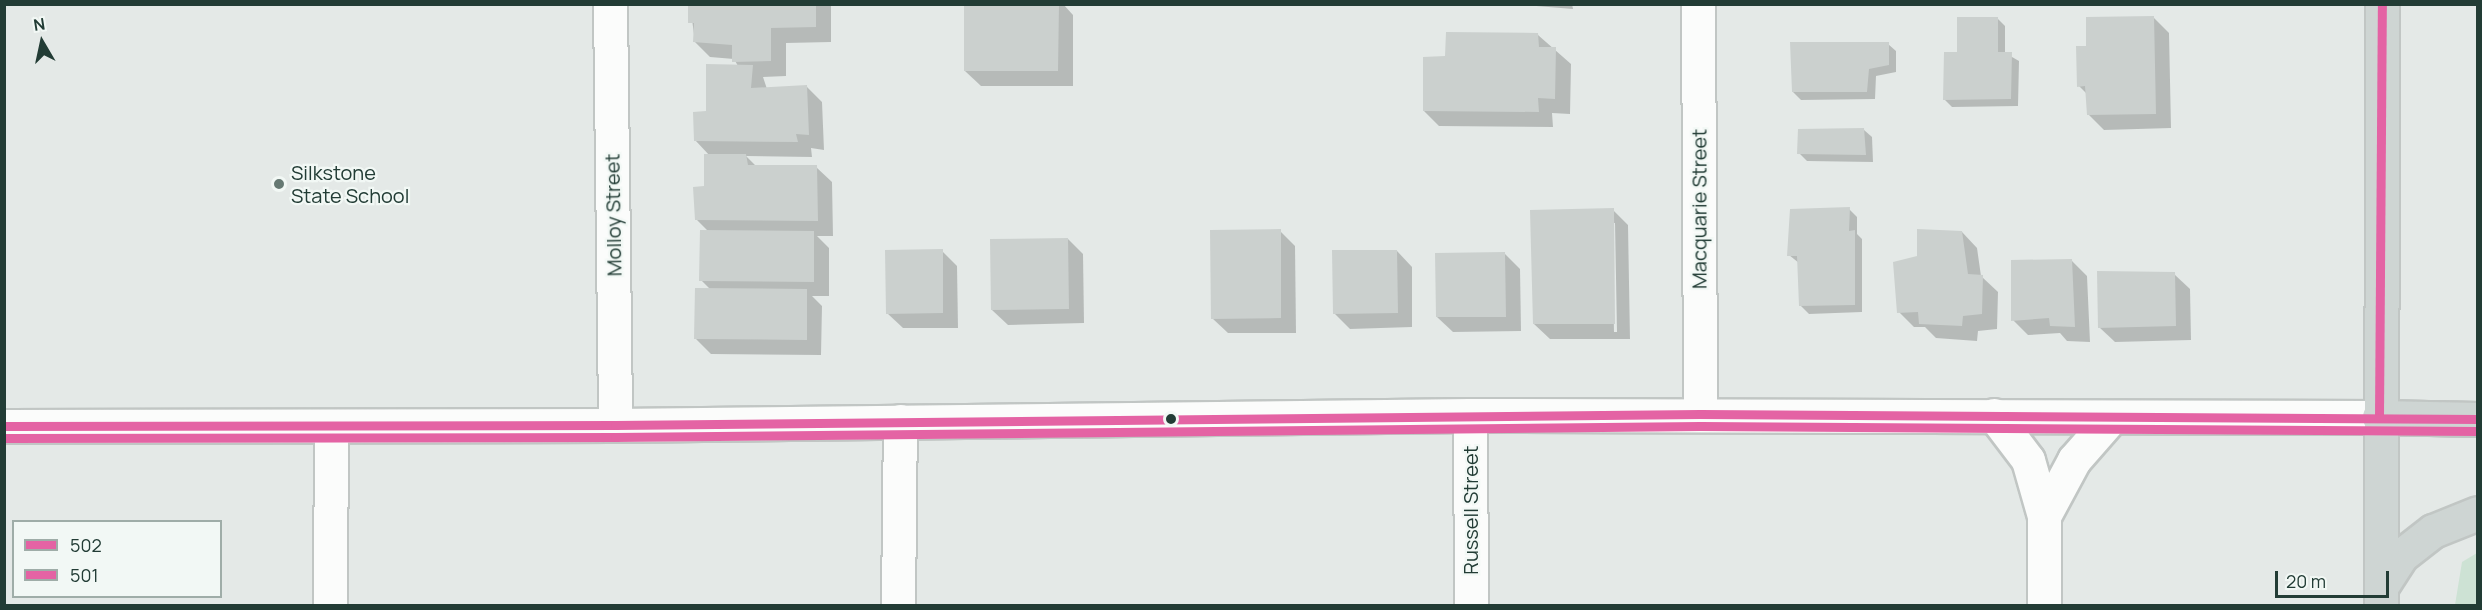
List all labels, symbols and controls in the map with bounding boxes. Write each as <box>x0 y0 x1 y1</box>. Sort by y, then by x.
north arrow <box>12 12 72 72</box>
text: N <box>32 12 47 36</box>
street label: Macquarie Street <box>1687 129 1711 289</box>
street label: Molloy Street <box>600 153 626 277</box>
place label: Silkstone State School <box>291 160 409 207</box>
marker: Silkstone State School <box>272 177 286 191</box>
unlabelled marker <box>1165 413 1177 425</box>
street label: Russell Street <box>1458 445 1482 575</box>
legend <box>12 520 222 598</box>
text: 502 <box>70 533 102 557</box>
scale bar <box>2278 559 2392 597</box>
text: 501 <box>70 563 98 587</box>
text: 20 m <box>2286 569 2326 593</box>

